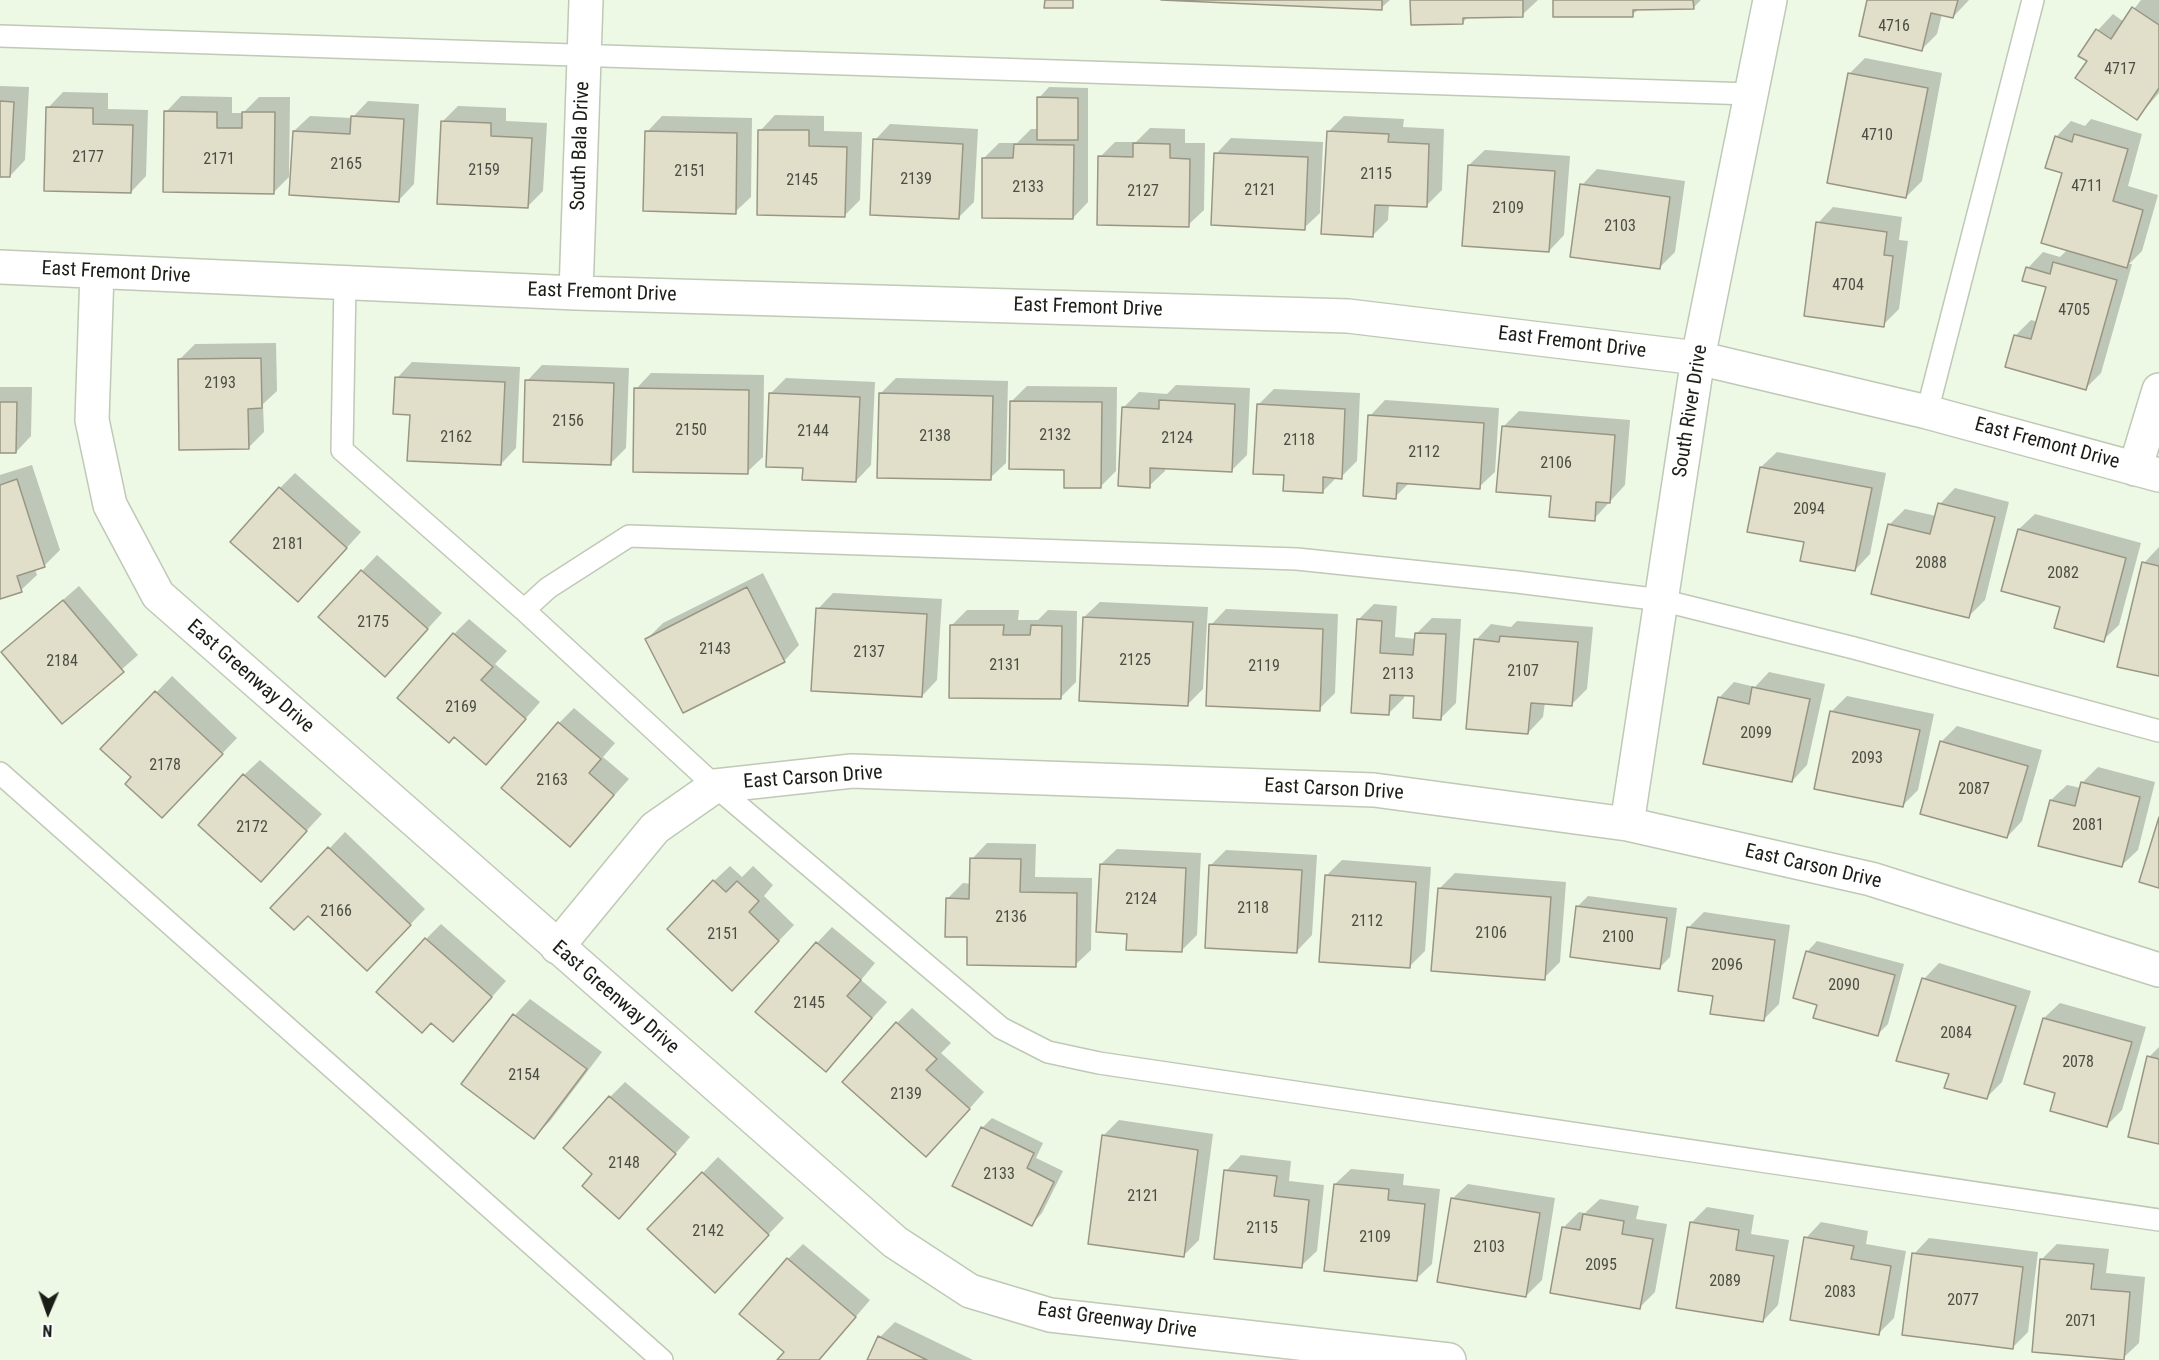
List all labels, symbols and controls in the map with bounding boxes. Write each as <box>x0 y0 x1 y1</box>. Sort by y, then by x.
house number: 4716 <box>1878 17 1910 37</box>
house number: 4717 <box>2104 60 2136 80</box>
street label: South Bala Drive <box>567 81 595 211</box>
house number: 4710 <box>1861 126 1893 146</box>
house number: 2177 <box>72 148 104 168</box>
house number: 2171 <box>203 150 235 170</box>
house number: 2165 <box>330 155 362 175</box>
house number: 2159 <box>468 161 500 181</box>
house number: 2151 <box>674 162 706 182</box>
house number: 2115 <box>1360 165 1392 185</box>
house number: 2139 <box>900 170 932 190</box>
house number: 2145 <box>786 171 818 191</box>
house number: 4711 <box>2071 177 2103 197</box>
house number: 2133 <box>1012 178 1044 198</box>
house number: 2121 <box>1244 181 1276 201</box>
house number: 2127 <box>1127 182 1159 202</box>
house number: 2109 <box>1492 199 1524 219</box>
house number: 2103 <box>1604 217 1636 237</box>
street label: East Fremont Drive <box>41 257 191 289</box>
house number: 4704 <box>1832 276 1864 296</box>
street label: East Fremont Drive <box>527 278 677 308</box>
street label: East Fremont Drive <box>1013 293 1163 323</box>
house number: 4705 <box>2058 301 2090 321</box>
street label: East Fremont Drive <box>1497 322 1647 364</box>
street label: South River Drive <box>1669 343 1713 479</box>
house number: 2193 <box>204 374 236 394</box>
house number: 2156 <box>552 412 584 432</box>
street label: East Fremont Drive <box>1972 413 2122 475</box>
house number: 2150 <box>675 421 707 441</box>
house number: 2144 <box>797 422 829 442</box>
house number: 2132 <box>1039 426 1071 446</box>
house number: 2138 <box>919 427 951 447</box>
house number: 2162 <box>440 428 472 448</box>
house number: 2124 <box>1161 429 1193 449</box>
house number: 2118 <box>1283 431 1315 451</box>
house number: 2112 <box>1408 443 1440 463</box>
house number: 2106 <box>1540 454 1572 474</box>
house number: 2094 <box>1793 500 1825 520</box>
house number: 2181 <box>272 535 304 555</box>
house number: 2088 <box>1915 554 1947 574</box>
house number: 2082 <box>2047 564 2079 584</box>
house number: 2175 <box>357 613 389 633</box>
street label: East Greenway Drive <box>182 615 318 739</box>
house number: 2143 <box>699 640 731 660</box>
house number: 2137 <box>853 643 885 663</box>
house number: 2125 <box>1119 651 1151 671</box>
house number: 2184 <box>46 652 78 672</box>
house number: 2131 <box>989 656 1021 676</box>
house number: 2119 <box>1248 657 1280 677</box>
house number: 2107 <box>1507 662 1539 682</box>
house number: 2113 <box>1382 665 1414 685</box>
house number: 2169 <box>445 698 477 718</box>
house number: 2099 <box>1740 724 1772 744</box>
house number: 2093 <box>1851 749 1883 769</box>
house number: 2178 <box>149 756 181 776</box>
street label: East Carson Drive <box>743 761 883 795</box>
house number: 2163 <box>536 771 568 791</box>
street label: East Carson Drive <box>1264 774 1404 806</box>
house number: 2087 <box>1958 780 1990 800</box>
house number: 2081 <box>2072 816 2104 836</box>
house number: 2172 <box>236 818 268 838</box>
street label: East Carson Drive <box>1742 840 1884 894</box>
house number: 2124 <box>1125 890 1157 910</box>
house number: 2118 <box>1237 899 1269 919</box>
house number: 2166 <box>320 902 352 922</box>
house number: 2136 <box>995 908 1027 928</box>
house number: 2112 <box>1351 912 1383 932</box>
house number: 2106 <box>1475 924 1507 944</box>
house number: 2151 <box>707 925 739 945</box>
house number: 2100 <box>1602 928 1634 948</box>
street label: East Greenway Drive <box>547 936 683 1060</box>
house number: 2096 <box>1711 956 1743 976</box>
house number: 2090 <box>1828 976 1860 996</box>
house number: 2145 <box>793 994 825 1014</box>
house number: 2084 <box>1940 1024 1972 1044</box>
house number: 2078 <box>2062 1053 2094 1073</box>
house number: 2154 <box>508 1066 540 1086</box>
house number: 2139 <box>890 1085 922 1105</box>
house number: 2148 <box>608 1154 640 1174</box>
house number: 2133 <box>983 1165 1015 1185</box>
house number: 2121 <box>1127 1187 1159 1207</box>
house number: 2115 <box>1246 1219 1278 1239</box>
house number: 2142 <box>692 1222 724 1242</box>
house number: 2109 <box>1359 1228 1391 1248</box>
house number: 2103 <box>1473 1238 1505 1258</box>
house number: 2095 <box>1585 1256 1617 1276</box>
house number: 2089 <box>1709 1272 1741 1292</box>
north arrow <box>18 1282 78 1342</box>
house number: 2083 <box>1824 1283 1856 1303</box>
house number: 2077 <box>1947 1291 1979 1311</box>
street label: East Greenway Drive <box>1036 1298 1198 1344</box>
house number: 2071 <box>2065 1312 2097 1332</box>
text: N <box>42 1321 53 1340</box>

